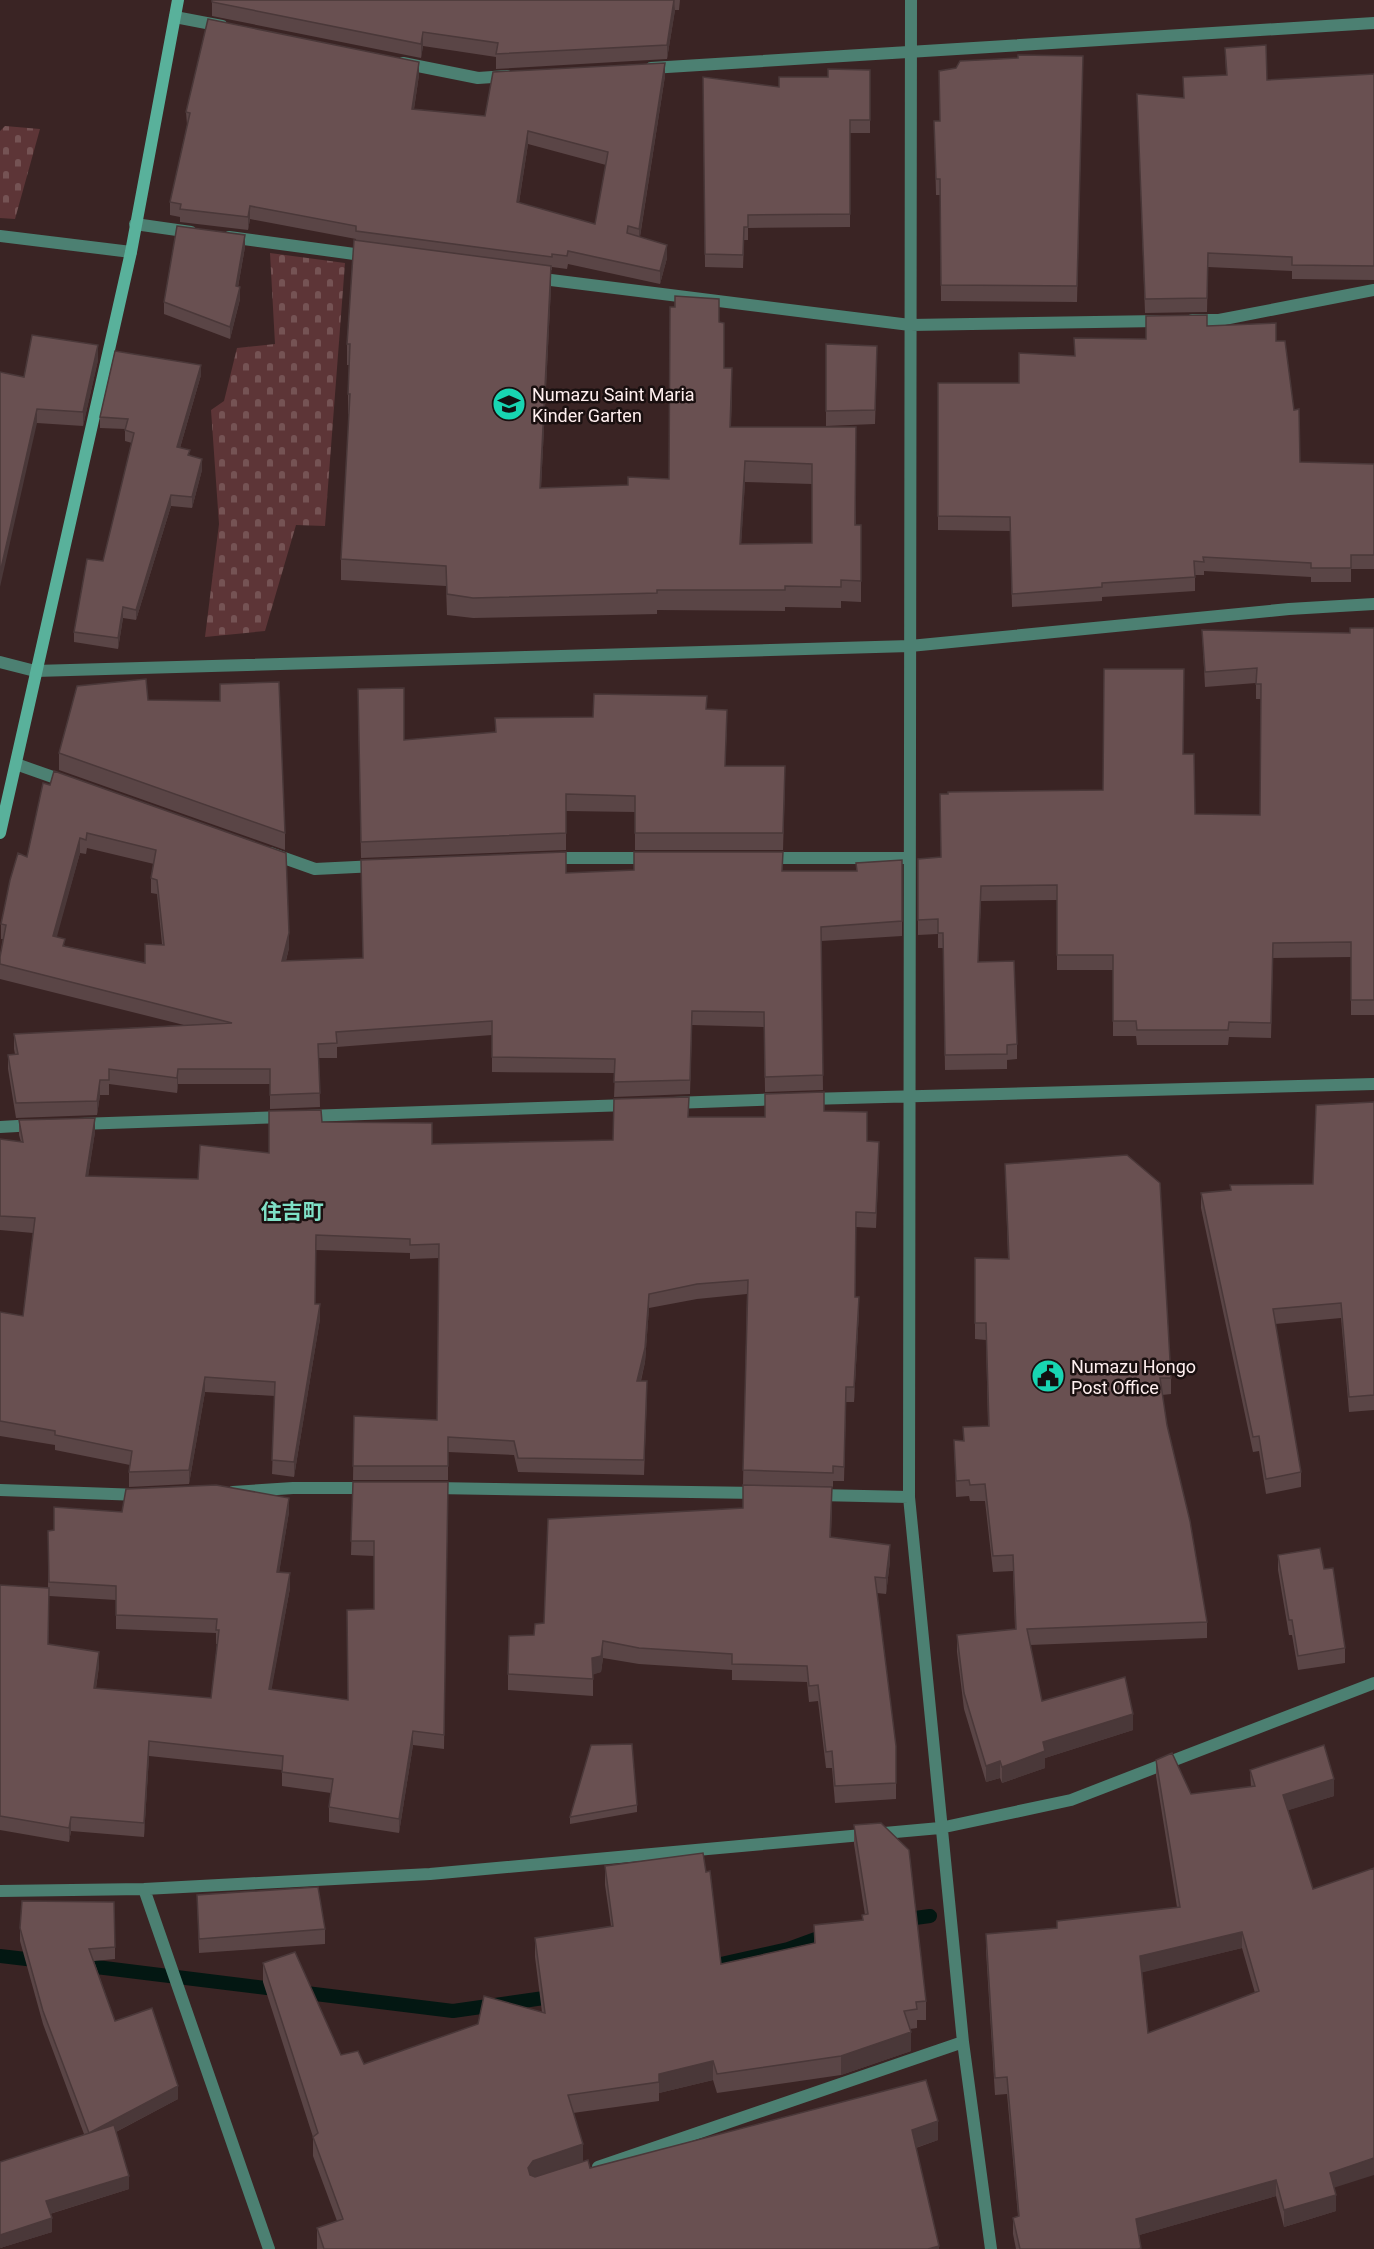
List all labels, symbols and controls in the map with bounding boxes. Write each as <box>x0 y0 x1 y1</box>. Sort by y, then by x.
place label: Numazu Saint Maria Kinder Garten <box>532 384 695 426</box>
school or university icon: Numazu Saint Maria Kinder Garten <box>491 386 527 422</box>
district label: 住吉町 <box>261 1200 324 1224</box>
place label: Numazu Hongo Post Office <box>1071 1356 1196 1398</box>
public building icon: Numazu Hongo Post Office <box>1030 1358 1066 1394</box>

